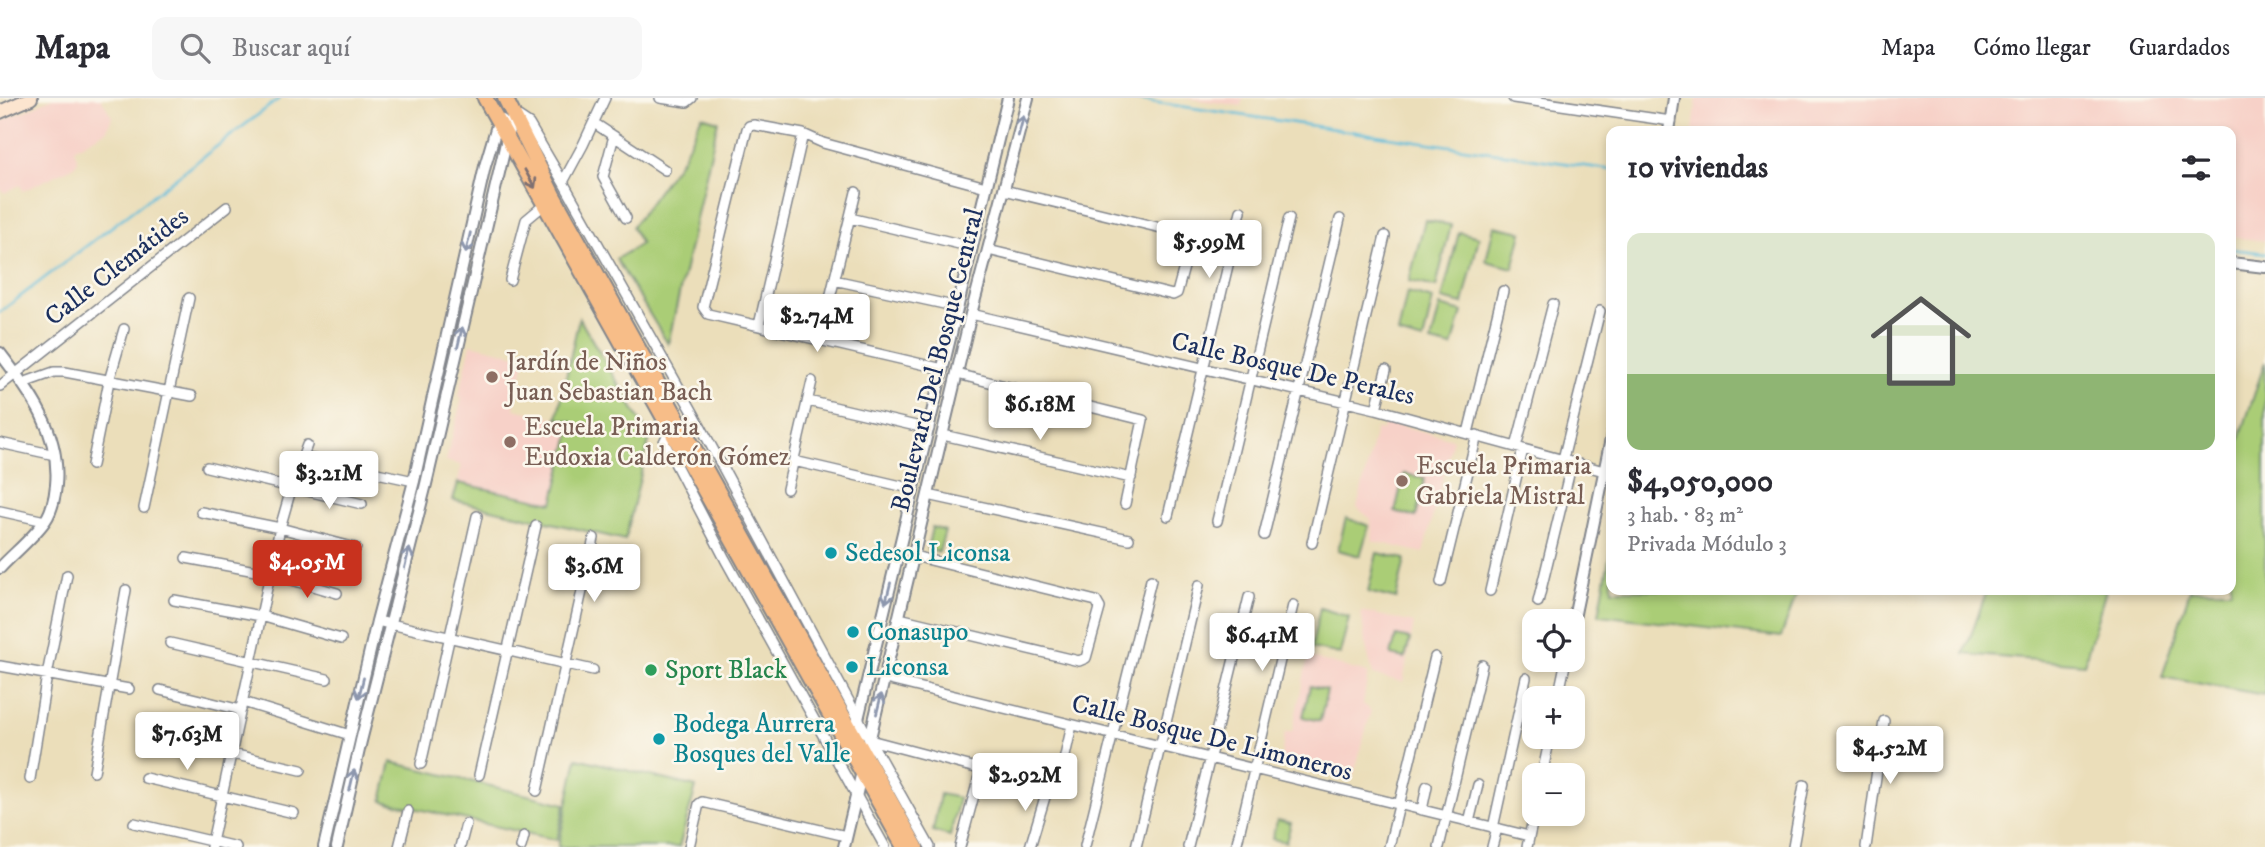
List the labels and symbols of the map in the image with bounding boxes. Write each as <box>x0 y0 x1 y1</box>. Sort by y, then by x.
one-way arrow <box>1015 115 1028 137</box>
one-way arrow <box>524 168 537 189</box>
street label: Calle Clemátides <box>38 200 196 334</box>
street label: Boulevard Del Bosque Central <box>884 204 992 515</box>
pin: $5.99M <box>1152 220 1266 280</box>
one-way arrow <box>460 231 474 254</box>
pin: $2.74M <box>760 294 874 354</box>
street label: Calle Bosque De Perales <box>1168 325 1418 413</box>
one-way arrow <box>454 326 467 349</box>
place label: Jardín de Niños Juan Sebastian Bach <box>504 346 713 409</box>
marker: Jardín de Niños Juan Sebastian Bach <box>484 369 500 385</box>
pin: $6.18M <box>983 382 1097 442</box>
place label: Escuela Primaria Eudoxia Calderón Gómez <box>524 411 790 474</box>
marker: Escuela Primaria Eudoxia Calderón Gómez <box>502 434 518 450</box>
place label: Escuela Primaria Gabriela Mistral <box>1416 450 1592 513</box>
pin: $3.21M <box>272 452 386 511</box>
marker: Escuela Primaria Gabriela Mistral <box>1394 473 1410 489</box>
place label: Sedesol Liconsa <box>845 537 1010 570</box>
pin: $4.05M <box>250 540 364 600</box>
pin: $3.6M <box>545 545 643 604</box>
marker: Sedesol Liconsa <box>823 545 839 561</box>
one-way arrow <box>401 547 414 570</box>
one-way arrow <box>881 581 894 604</box>
pin: $6.41M <box>1205 614 1319 673</box>
place label: Conasupo <box>867 616 969 649</box>
marker: Conasupo <box>845 624 861 640</box>
place label: Liconsa <box>866 651 949 684</box>
place label: Sport Black <box>665 654 787 687</box>
marker: Liconsa <box>844 659 860 675</box>
marker: Sport Black <box>643 662 659 678</box>
one-way arrow <box>354 676 368 699</box>
street label: Calle Bosque De Limoneros <box>1068 687 1356 789</box>
one-way arrow <box>873 693 886 716</box>
place label: Bodega Aurrera Bosques del Valle <box>673 708 851 771</box>
pin: $7.63M <box>130 712 244 772</box>
pin: $4.52M <box>1833 726 1947 786</box>
marker: Bodega Aurrera Bosques del Valle <box>651 731 667 747</box>
pin: $2.92M <box>968 754 1082 813</box>
one-way arrow <box>346 769 359 792</box>

